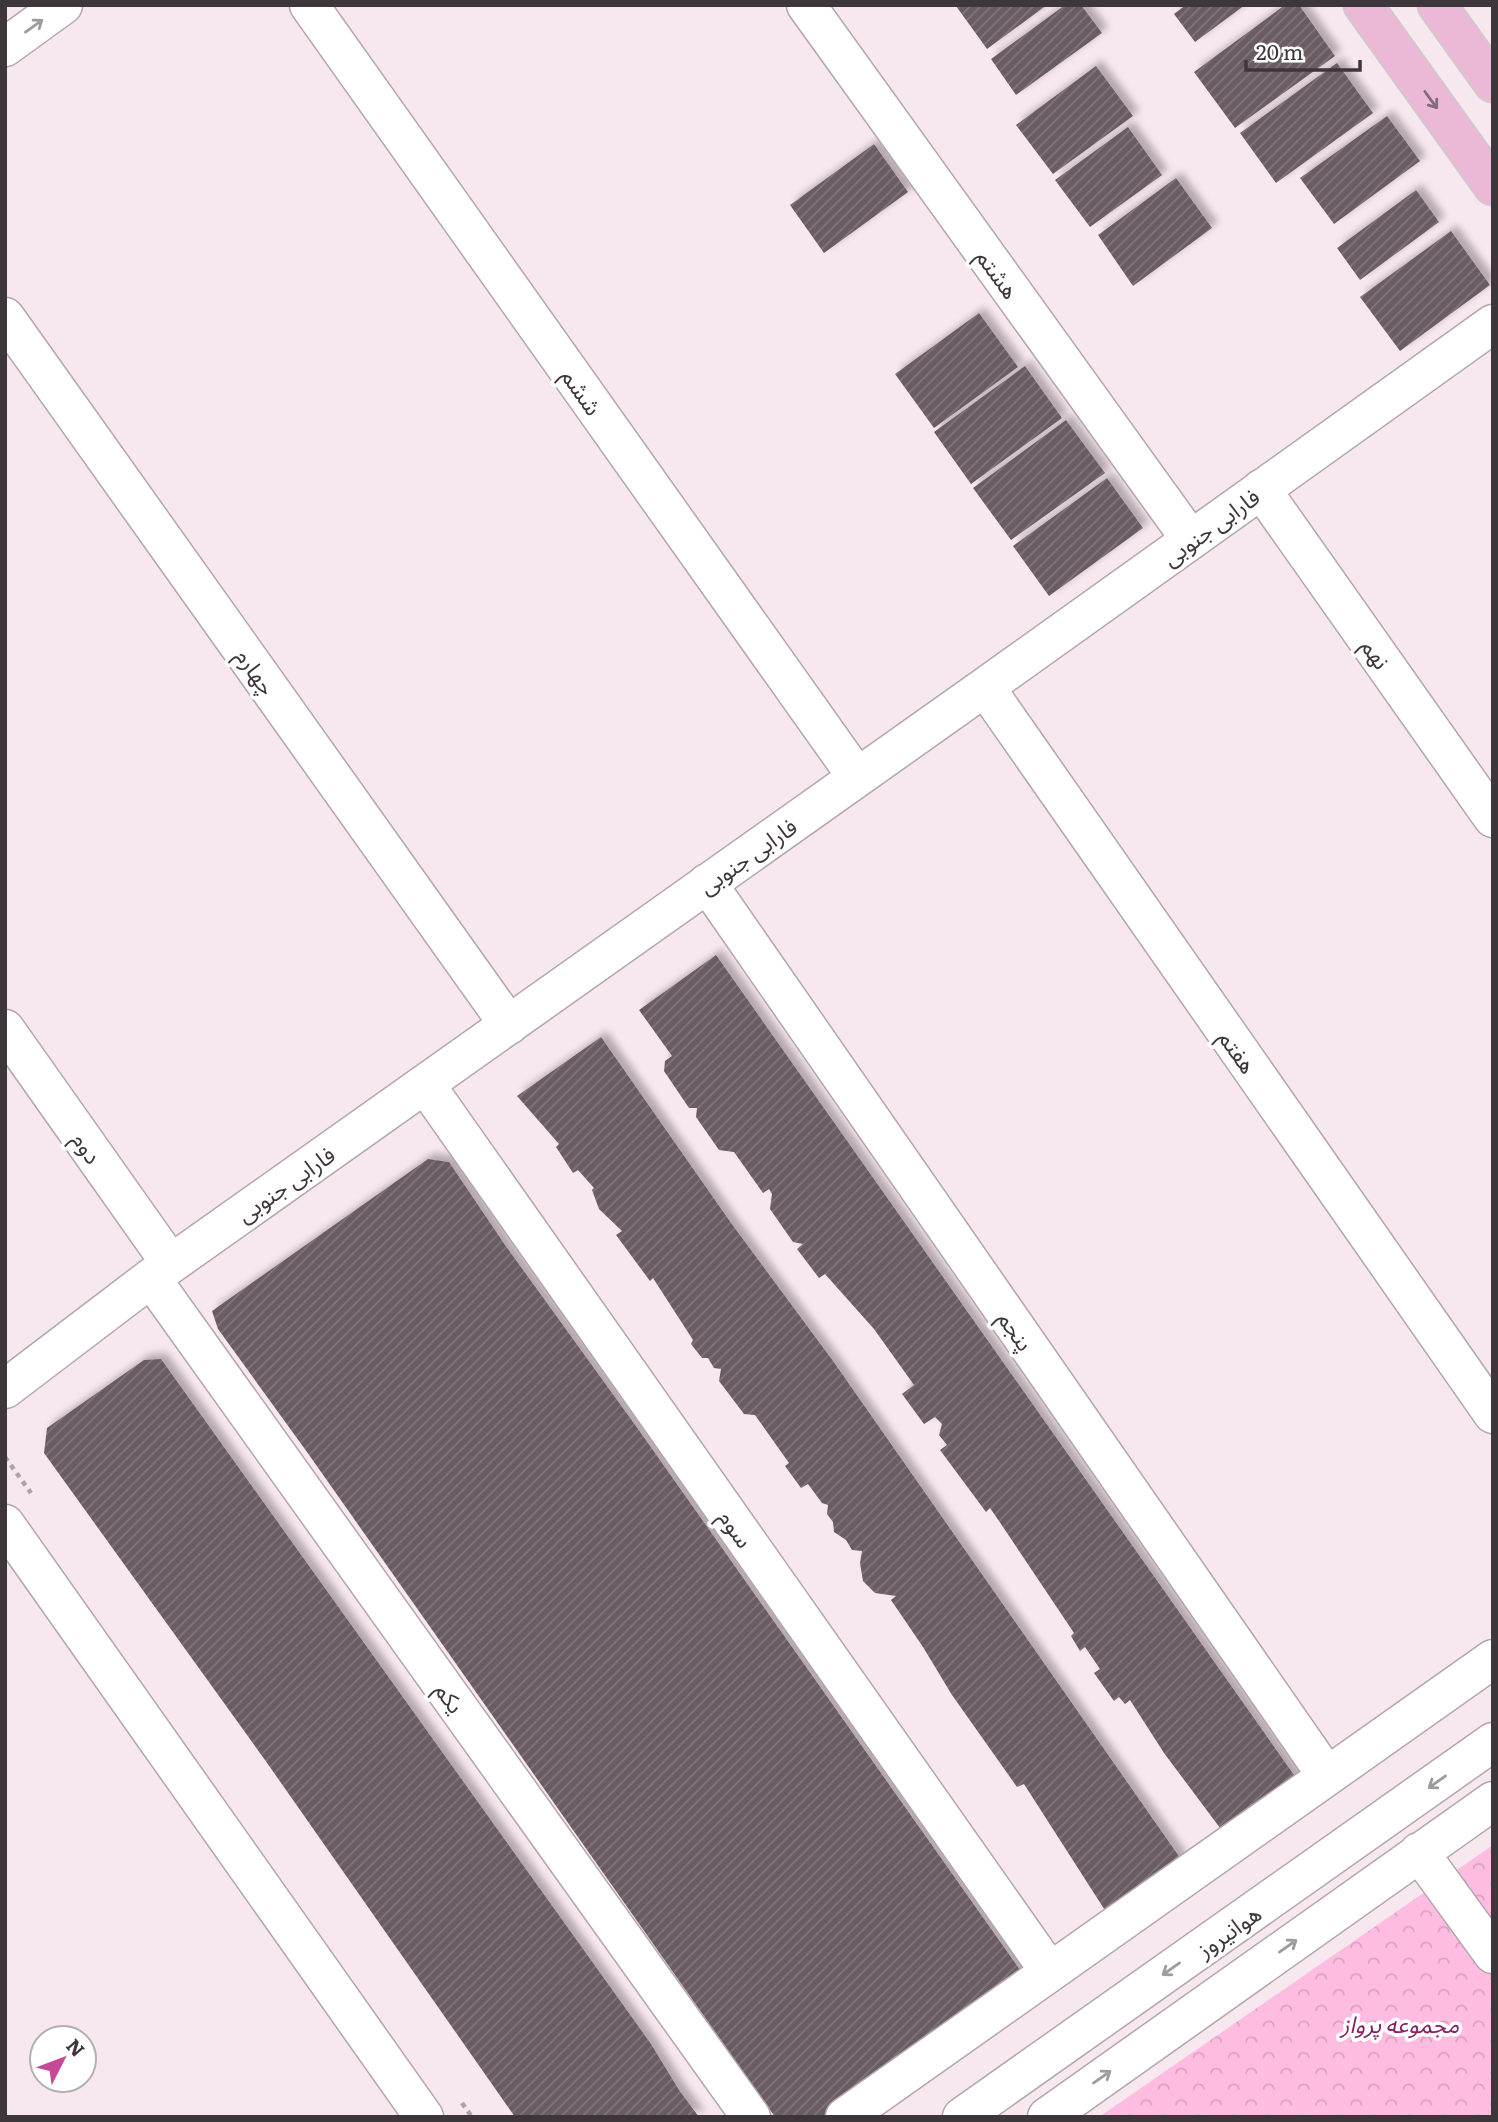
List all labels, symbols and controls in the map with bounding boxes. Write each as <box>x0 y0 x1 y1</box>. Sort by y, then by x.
one-way arrow <box>24 19 43 33</box>
scale bar <box>1246 28 1360 72</box>
text: 20 m <box>1256 35 1303 66</box>
one-way arrow <box>1423 91 1438 110</box>
street label: هشتم <box>968 241 1029 306</box>
street label: ششم <box>553 361 611 423</box>
street label: فارابی جنوبی <box>1154 479 1266 573</box>
street label: نهم <box>1353 631 1400 677</box>
street label: چهارم <box>226 641 285 703</box>
street label: فارابی جنوبی <box>691 809 803 901</box>
street label: هفتم <box>1210 1022 1266 1081</box>
street label: دوم <box>62 1124 111 1172</box>
street label: فارابی جنوبی <box>229 1137 341 1229</box>
street label: پنجم <box>989 1303 1043 1358</box>
street label: سوم <box>709 1502 762 1556</box>
street label: یکم <box>426 1674 474 1721</box>
one-way arrow <box>1428 1775 1447 1789</box>
street label: هوانیروز <box>1188 1895 1267 1965</box>
one-way arrow <box>1278 1939 1297 1953</box>
one-way arrow <box>1162 1962 1181 1977</box>
park label: مجموعه پرواز <box>1339 2006 1459 2040</box>
north arrow <box>28 2024 98 2094</box>
text: N <box>61 2032 92 2062</box>
one-way arrow <box>1092 2070 1111 2084</box>

